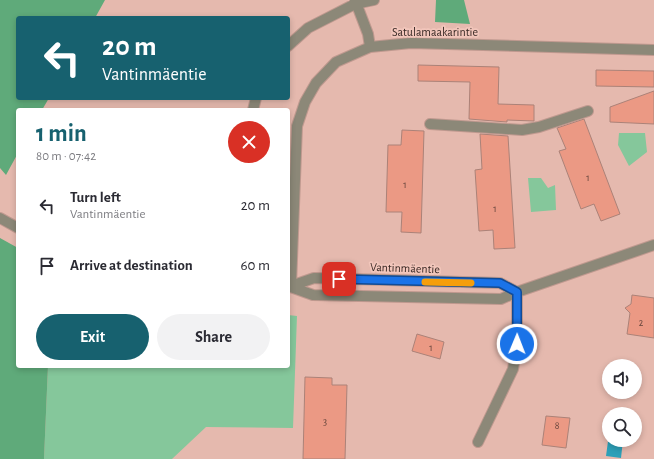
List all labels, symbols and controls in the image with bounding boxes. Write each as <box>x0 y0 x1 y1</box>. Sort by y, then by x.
street label: Satulamaakarintie <box>392 26 478 38</box>
icon: left <box>36 32 88 84</box>
text: 20 m <box>102 33 157 61</box>
text: Vantinmäentie <box>102 66 207 84</box>
button: close <box>228 121 270 163</box>
text: 1 min <box>36 122 87 146</box>
text: 80 m · 07:42 <box>36 150 96 163</box>
house number: 1 <box>586 173 590 183</box>
house number: 1 <box>403 180 407 190</box>
text: Turn left <box>70 190 121 205</box>
icon: left <box>36 195 58 217</box>
text: 20 m <box>241 198 270 213</box>
house number: 1 <box>493 204 497 214</box>
text: Vantinmäentie <box>70 208 145 221</box>
icon: arrive <box>36 255 58 277</box>
text: Arrive at destination <box>70 258 193 273</box>
text: 60 m <box>241 258 270 273</box>
street label: Vantinmäentie <box>370 261 440 275</box>
pin <box>322 262 356 296</box>
icon: arrive <box>328 268 350 290</box>
button: Exit <box>36 314 149 360</box>
button: Share <box>157 314 270 360</box>
house number: 2 <box>639 318 644 328</box>
position arrow <box>496 323 538 365</box>
house number: 1 <box>429 343 433 353</box>
map controls <box>602 359 642 447</box>
button: sound <box>602 359 642 399</box>
button: search <box>602 407 642 447</box>
house number: 3 <box>323 417 327 427</box>
house number: 8 <box>555 421 560 431</box>

